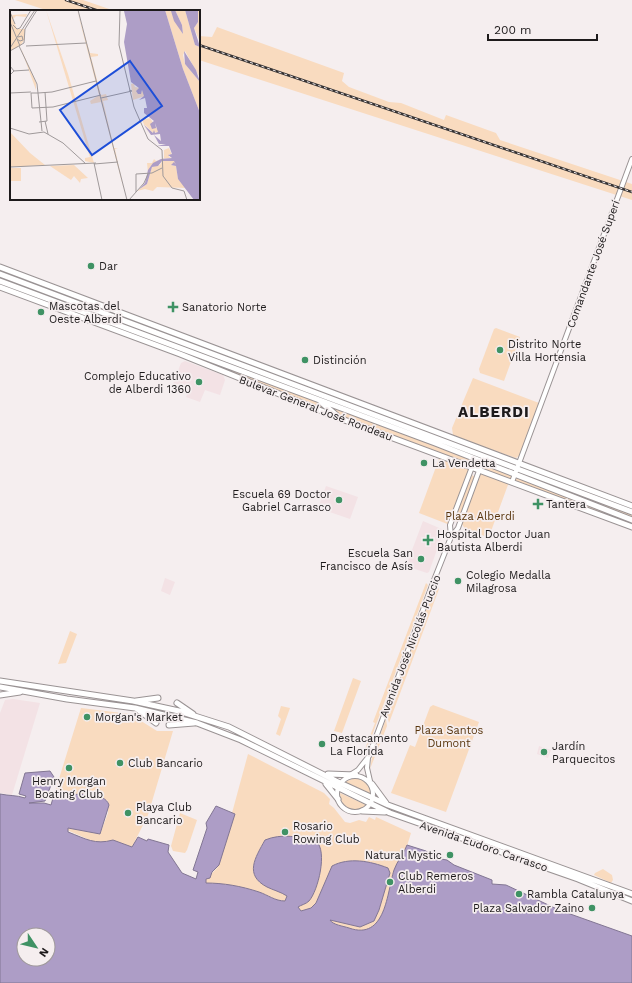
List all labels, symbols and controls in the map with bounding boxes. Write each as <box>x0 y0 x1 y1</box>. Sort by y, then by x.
inset map <box>10 10 200 200</box>
scale bar <box>488 16 597 42</box>
text: 200 m <box>494 23 531 37</box>
street label: Comandante José Superí <box>564 198 623 330</box>
place label: Dar <box>99 260 118 273</box>
marker: Dar <box>86 261 96 271</box>
place label: Mascotas del Oeste Alberdi <box>49 300 122 326</box>
marker: Sanatorio Norte <box>167 301 179 313</box>
place label: Sanatorio Norte <box>182 301 267 314</box>
marker: Mascotas del Oeste Alberdi <box>36 307 46 317</box>
place label: Distrito Norte Villa Hortensia <box>508 338 586 364</box>
marker: Distrito Norte Villa Hortensia <box>495 345 505 355</box>
place label: Distinción <box>313 354 366 367</box>
marker: Distinción <box>300 355 310 365</box>
place label: Complejo Educativo de Alberdi 1360 <box>84 370 191 396</box>
street label: Bulevar General José Rondeau <box>237 373 394 444</box>
marker: Complejo Educativo de Alberdi 1360 <box>194 377 204 387</box>
district label: ALBERDI <box>458 403 530 421</box>
place label: La Vendetta <box>432 457 496 470</box>
marker: La Vendetta <box>419 458 429 468</box>
place label: Escuela 69 Doctor Gabriel Carrasco <box>232 488 332 514</box>
marker: Escuela 69 Doctor Gabriel Carrasco <box>334 495 344 505</box>
place label: Tantera <box>546 498 586 511</box>
marker: Tantera <box>533 499 543 509</box>
park label: Plaza Alberdi <box>445 510 515 523</box>
place label: Hospital Doctor Juan Bautista Alberdi <box>437 528 550 554</box>
marker: Hospital Doctor Juan Bautista Alberdi <box>422 534 434 546</box>
place label: Escuela San Francisco de Asís <box>320 547 413 573</box>
marker: Escuela San Francisco de Asís <box>416 554 426 564</box>
place label: Colegio Medalla Milagrosa <box>466 569 551 595</box>
street label: Avenida José Nicolás Puccio <box>377 573 444 719</box>
marker: Colegio Medalla Milagrosa <box>453 576 463 586</box>
place label: Morgan's Market <box>95 711 183 724</box>
marker: Morgan's Market <box>82 712 92 722</box>
park label: Plaza Santos Dumont <box>415 724 484 750</box>
place label: Destacamento La Florida <box>330 732 408 758</box>
marker: Destacamento La Florida <box>317 739 327 749</box>
place label: Jardín Parquecitos <box>552 740 616 766</box>
marker: Jardín Parquecitos <box>539 747 549 757</box>
place label: Club Bancario <box>128 757 203 770</box>
marker: Club Bancario <box>115 758 125 768</box>
marker: Henry Morgan Boating Club <box>64 763 74 773</box>
place label: Henry Morgan Boating Club <box>32 775 106 801</box>
place label: Playa Club Bancario <box>136 801 192 827</box>
marker: Playa Club Bancario <box>123 808 133 818</box>
street label: Avenida Eudoro Carrasco <box>418 818 550 875</box>
place label: Rosario Rowing Club <box>293 820 360 846</box>
marker: Rosario Rowing Club <box>280 827 290 837</box>
place label: Natural Mystic <box>365 849 442 862</box>
marker: Natural Mystic <box>445 850 455 860</box>
place label: Club Remeros Alberdi <box>398 870 474 896</box>
marker: Club Remeros Alberdi <box>385 877 395 887</box>
place label: Rambla Catalunya <box>527 888 624 901</box>
marker: Rambla Catalunya <box>514 889 524 899</box>
place label: Plaza Salvador Zaino <box>473 902 584 915</box>
marker: Plaza Salvador Zaino <box>587 903 597 913</box>
north arrow <box>16 927 56 967</box>
text: N <box>36 945 51 960</box>

